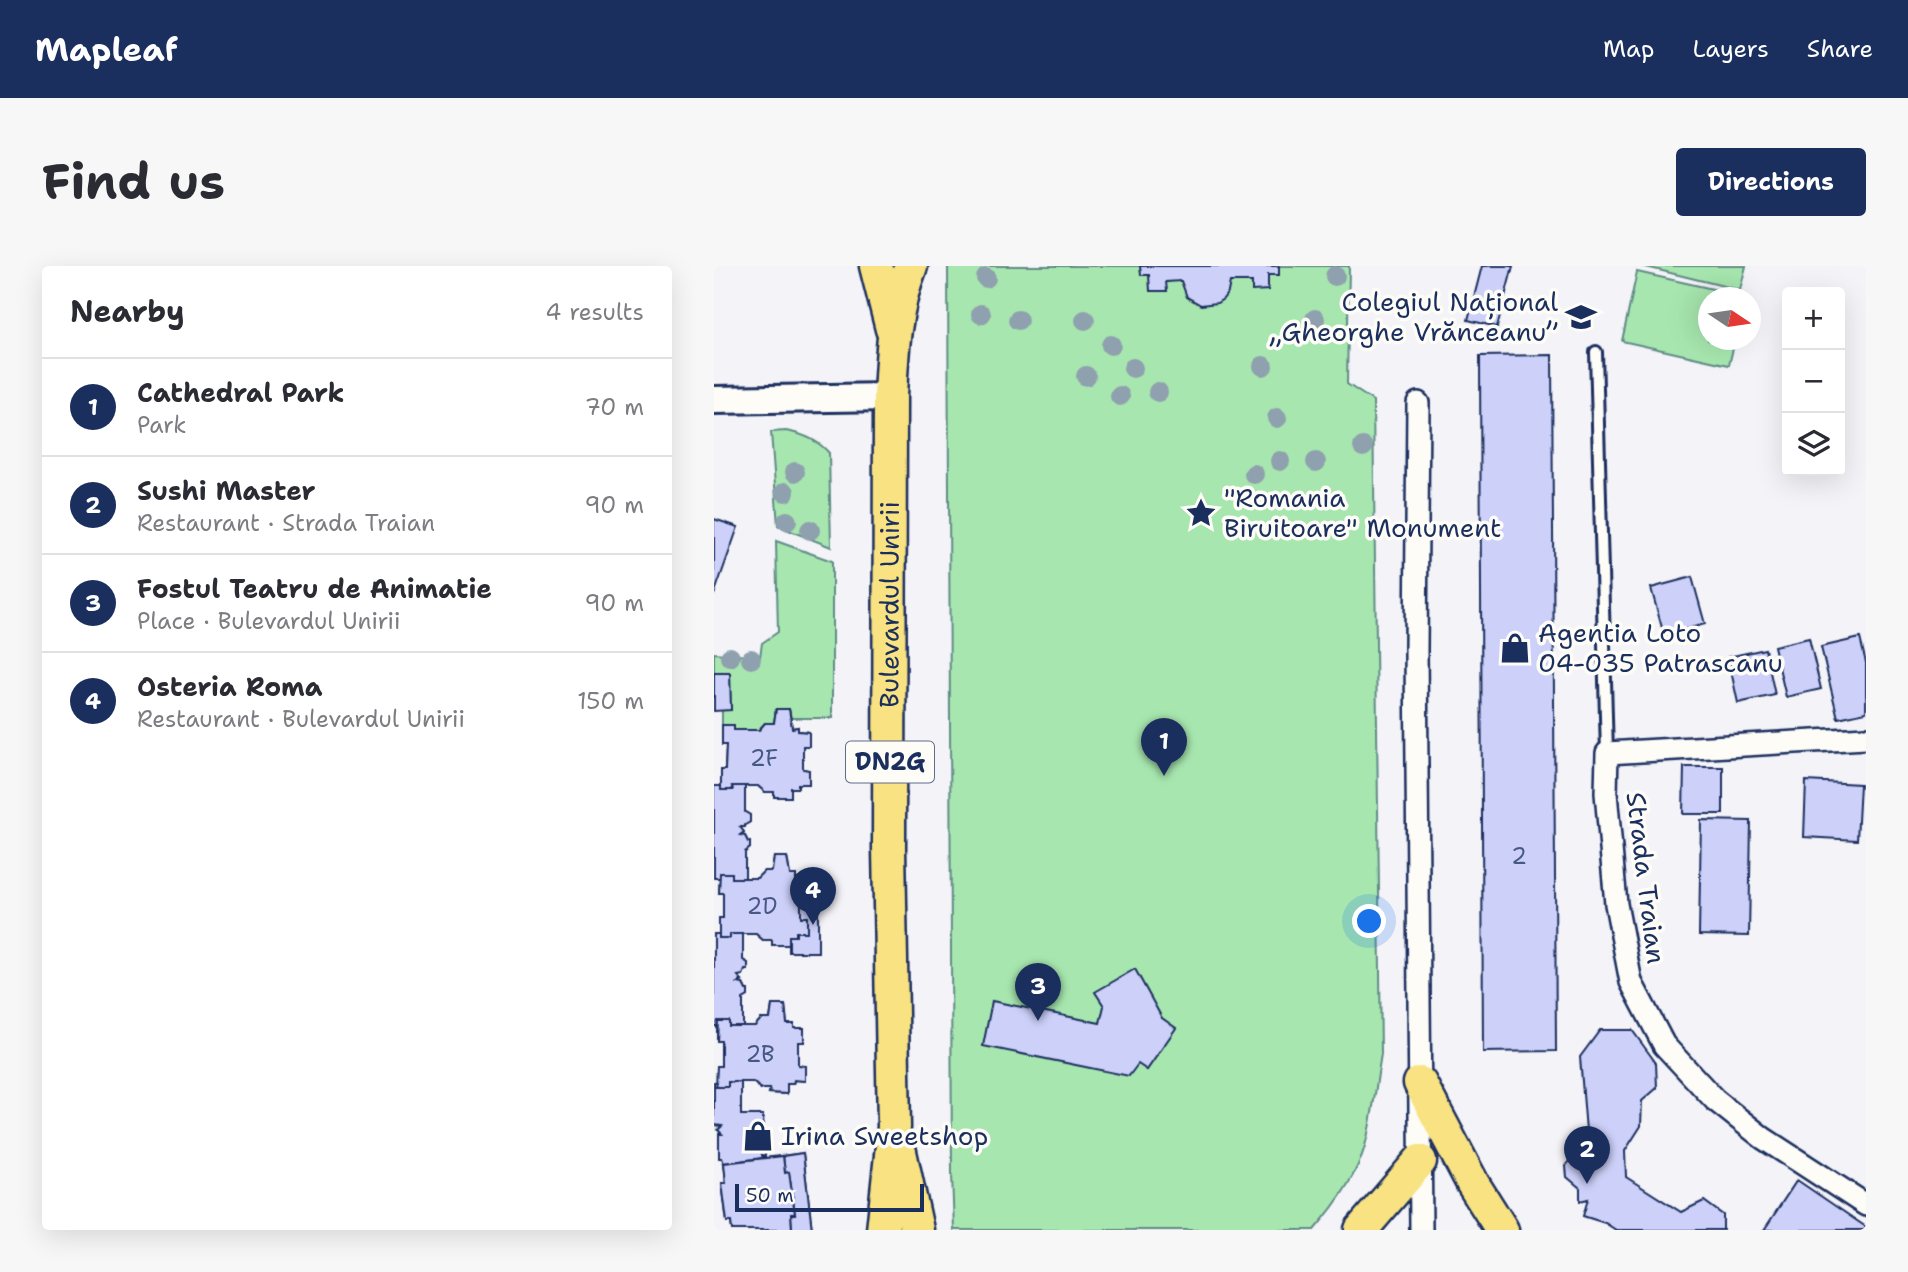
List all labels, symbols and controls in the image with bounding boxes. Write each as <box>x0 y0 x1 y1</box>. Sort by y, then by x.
text: Mapleaf <box>35 27 178 72</box>
text: Map <box>1603 33 1654 65</box>
text: Layers <box>1692 33 1769 65</box>
text: Share <box>1807 33 1873 65</box>
button: Directions <box>1676 148 1866 216</box>
text: Find us <box>42 149 225 215</box>
place label: Colegiul Național „Gheorghe Vrănceanu” <box>1269 284 1558 349</box>
north arrow <box>1698 287 1761 350</box>
map controls <box>1782 287 1845 476</box>
button: + <box>1782 287 1845 350</box>
text: Nearby <box>70 291 185 332</box>
text: 4 results <box>545 297 644 327</box>
school or university icon: Colegiul Național „Gheorghe Vrănceanu” <box>1564 300 1598 334</box>
button: − <box>1782 350 1845 413</box>
text: Cathedral Park <box>137 375 345 410</box>
text: 1 <box>88 392 98 422</box>
text: 70 m <box>585 392 644 422</box>
text: Park <box>137 410 186 440</box>
button: layers <box>1782 413 1845 476</box>
text: Sushi Master <box>137 473 315 508</box>
place label: "Romania Biruitoare" Monument <box>1224 480 1501 545</box>
text: 2 <box>85 490 101 520</box>
text: 90 m <box>584 490 644 520</box>
place icon: "Romania Biruitoare" Monument <box>1184 496 1218 530</box>
street label: Bulevardul Unirii <box>871 501 907 708</box>
text: Restaurant · Strada Traian <box>137 508 435 538</box>
text: Fostul Teatru de Animatie <box>137 571 492 606</box>
text: 3 <box>85 588 101 618</box>
text: 90 m <box>584 588 644 618</box>
text: Place · Bulevardul Unirii <box>137 606 401 636</box>
place label: Agentia Loto 04-035 Patrascanu <box>1538 615 1783 680</box>
shop icon: Agentia Loto 04-035 Patrascanu <box>1498 631 1532 665</box>
text: Osteria Roma <box>137 669 323 704</box>
text: 4 <box>85 686 101 716</box>
text: 150 m <box>577 686 644 716</box>
text: Restaurant · Bulevardul Unirii <box>137 704 465 734</box>
pin: 1 <box>1141 718 1187 776</box>
road number: DN2G <box>846 742 934 782</box>
house number: 2F <box>750 743 778 773</box>
street label: Strada Traian <box>1619 790 1674 966</box>
house number: 2 <box>1511 841 1527 871</box>
pin: 4 <box>790 867 836 925</box>
house number: 2D <box>747 891 777 921</box>
your location <box>1352 904 1386 938</box>
pin: 3 <box>1015 963 1061 1021</box>
house number: 2B <box>745 1039 775 1069</box>
place label: Irina Sweetshop <box>781 1118 988 1153</box>
shop icon: Irina Sweetshop <box>741 1119 775 1153</box>
pin: 2 <box>1564 1126 1610 1184</box>
scale bar <box>735 1181 924 1213</box>
text: 50 m <box>746 1183 794 1208</box>

